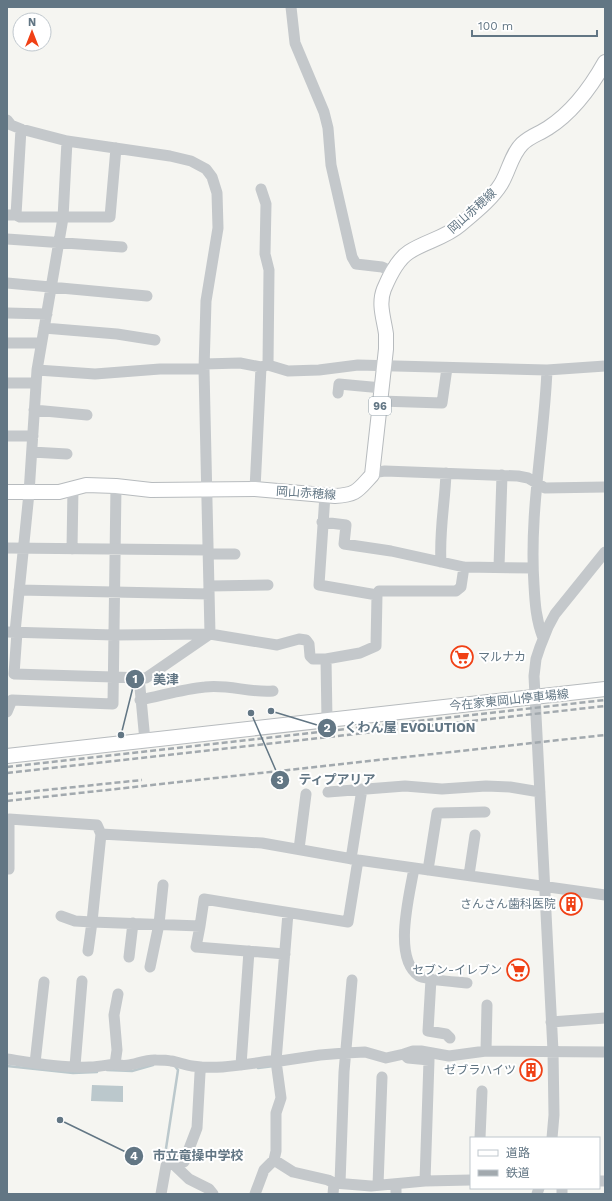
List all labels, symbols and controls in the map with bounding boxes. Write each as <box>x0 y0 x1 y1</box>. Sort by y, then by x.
north arrow <box>12 12 52 52</box>
scale bar <box>472 12 597 38</box>
text: N <box>28 16 36 29</box>
text: 100 m <box>478 19 513 33</box>
street label: 岡山赤穂線 <box>445 186 499 236</box>
road number: 96 <box>369 397 391 415</box>
street label: 岡山赤穂線 <box>276 484 336 502</box>
supermarket icon: マルナカ <box>449 644 475 670</box>
place label: マルナカ <box>478 650 526 664</box>
callout: 美津 <box>125 667 187 692</box>
text: 1 <box>132 672 138 686</box>
text: 美津 <box>153 672 179 687</box>
street label: 今在家東岡山停車場線 <box>449 687 569 713</box>
callout: くわん屋 EVOLUTION <box>317 715 484 740</box>
text: くわん屋 EVOLUTION <box>345 720 475 735</box>
text: 2 <box>323 721 331 735</box>
callout: ティプアリア <box>270 767 384 792</box>
text: ティプアリア <box>298 772 376 787</box>
text: 3 <box>276 773 284 787</box>
building icon: さんさん歯科医院 <box>558 891 584 917</box>
place label: さんさん歯科医院 <box>460 897 556 911</box>
supermarket icon: セブン-イレブン <box>505 957 531 983</box>
place label: セブン-イレブン <box>412 963 502 977</box>
building icon: ゼブラハイツ <box>518 1057 544 1083</box>
place label: ゼブラハイツ <box>444 1063 516 1077</box>
legend <box>470 1137 600 1189</box>
callout: 市立竜操中学校 <box>124 1143 251 1168</box>
text: 道路 <box>506 1146 530 1160</box>
text: 市立竜操中学校 <box>152 1148 244 1163</box>
text: 4 <box>130 1149 138 1163</box>
text: 鉄道 <box>506 1166 530 1180</box>

